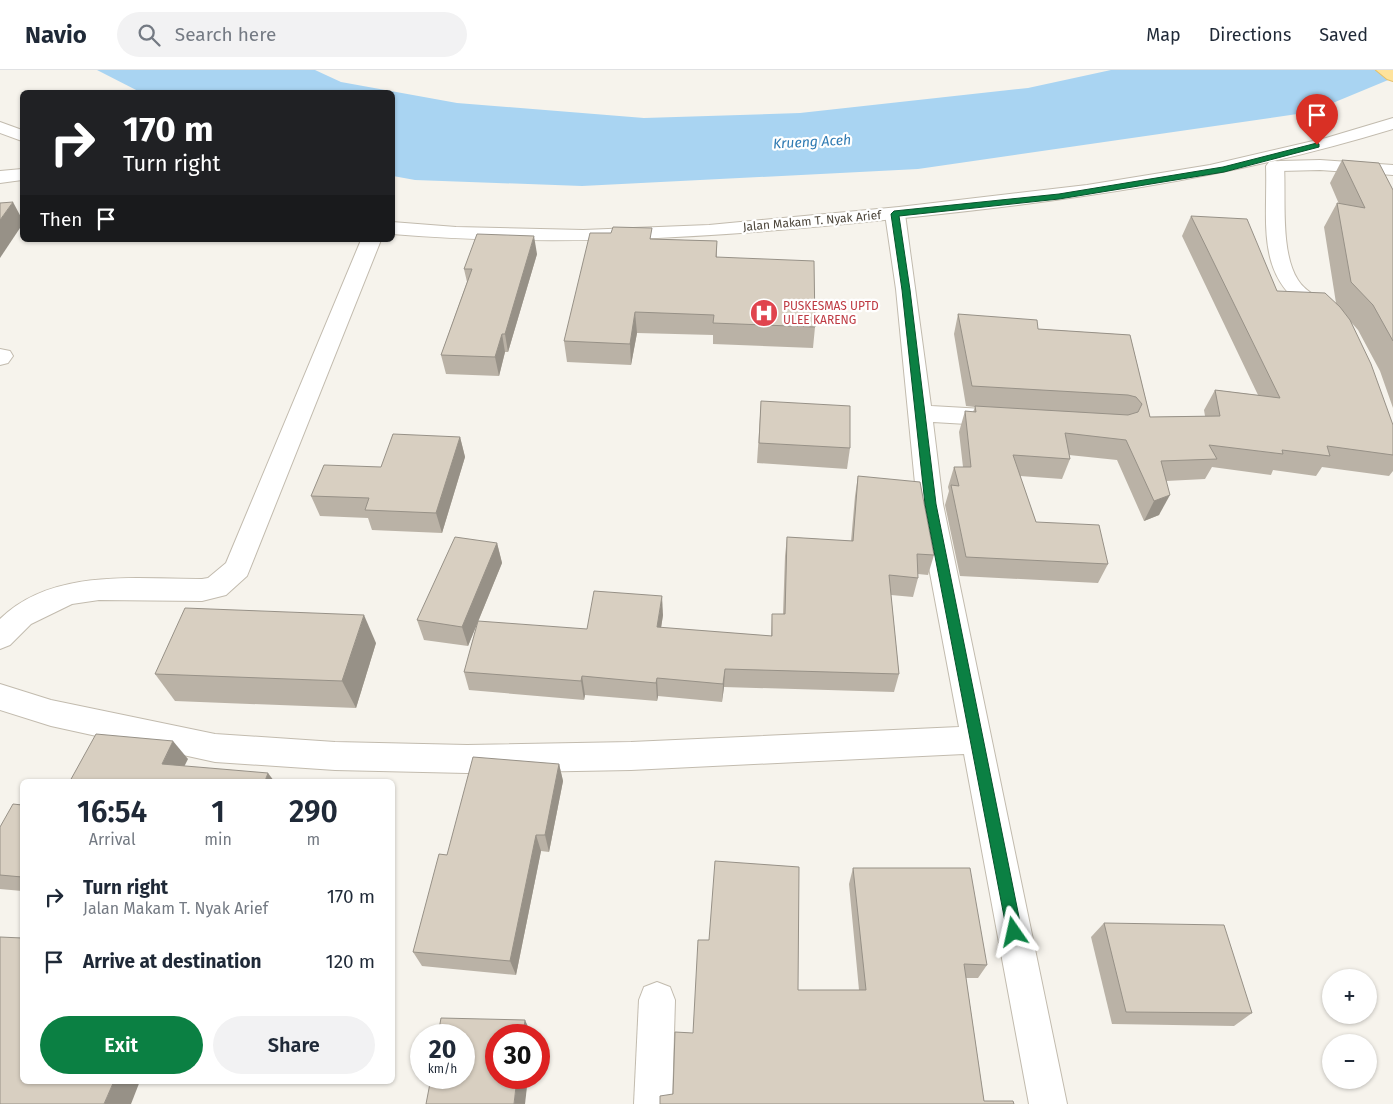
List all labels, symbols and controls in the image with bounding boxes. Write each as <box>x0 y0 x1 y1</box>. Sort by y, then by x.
search box <box>117 12 467 57</box>
text: Navio <box>25 21 87 49</box>
icon: search <box>135 21 163 49</box>
text: Search here <box>175 23 276 46</box>
text: Map <box>1146 24 1181 46</box>
text: Directions <box>1209 24 1291 46</box>
text: Saved <box>1319 24 1368 46</box>
pin <box>1296 94 1338 145</box>
icon: arrive <box>1303 101 1331 129</box>
text: 170 m <box>123 108 214 150</box>
icon: right <box>40 110 105 175</box>
water label: Krueng Aceh <box>772 131 852 153</box>
text: Turn right <box>123 150 220 177</box>
icon: arrive <box>92 205 120 233</box>
text: Then <box>40 208 82 231</box>
street label: Jalan Makam T. Nyak Arief <box>742 208 883 234</box>
hospital icon: PUSKESMAS UPTD ULEE KARENG <box>749 298 779 328</box>
place label: PUSKESMAS UPTD ULEE KARENG <box>783 299 879 327</box>
text: 16:54 <box>77 794 147 830</box>
text: 1 <box>211 794 225 830</box>
text: 290 <box>289 794 338 830</box>
text: Arrival <box>89 830 136 849</box>
text: min <box>204 830 232 849</box>
text: m <box>307 830 320 849</box>
text: Turn right <box>83 876 168 899</box>
icon: right <box>40 883 68 911</box>
text: 170 m <box>327 885 375 908</box>
text: Jalan Makam T. Nyak Arief <box>83 899 268 918</box>
position arrow <box>987 905 1039 957</box>
icon: arrive <box>40 948 68 976</box>
text: Arrive at destination <box>83 950 262 973</box>
text: 120 m <box>325 950 375 973</box>
map controls <box>1322 969 1377 1089</box>
button: + <box>1322 969 1377 1024</box>
button: Exit <box>40 1016 203 1074</box>
button: Share <box>213 1016 375 1074</box>
speed limit sign: 30 <box>485 1024 550 1089</box>
button: − <box>1322 1034 1377 1089</box>
text: 20 <box>429 1035 456 1065</box>
text: km/h <box>428 1062 457 1076</box>

